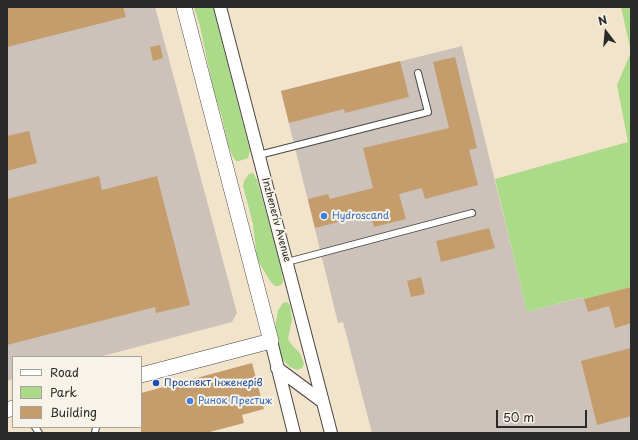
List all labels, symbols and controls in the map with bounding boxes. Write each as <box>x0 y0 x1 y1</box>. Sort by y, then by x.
text: N <box>596 11 609 29</box>
north arrow <box>586 12 626 52</box>
street label: Inzheneriv Avenue <box>259 177 293 263</box>
place label: Hydroscand <box>332 210 389 222</box>
marker: Hydroscand <box>319 211 329 221</box>
legend <box>12 356 142 428</box>
text: Road <box>50 363 79 381</box>
place label: Проспект Інженерів <box>164 377 263 389</box>
marker: Проспект Інженерів <box>151 378 161 388</box>
text: Park <box>50 383 77 401</box>
place label: Ринок Престиж <box>198 395 272 407</box>
marker: Ринок Престиж <box>185 396 195 406</box>
scale bar <box>498 402 589 428</box>
text: Building <box>50 403 97 421</box>
text: 50 m <box>503 408 534 426</box>

